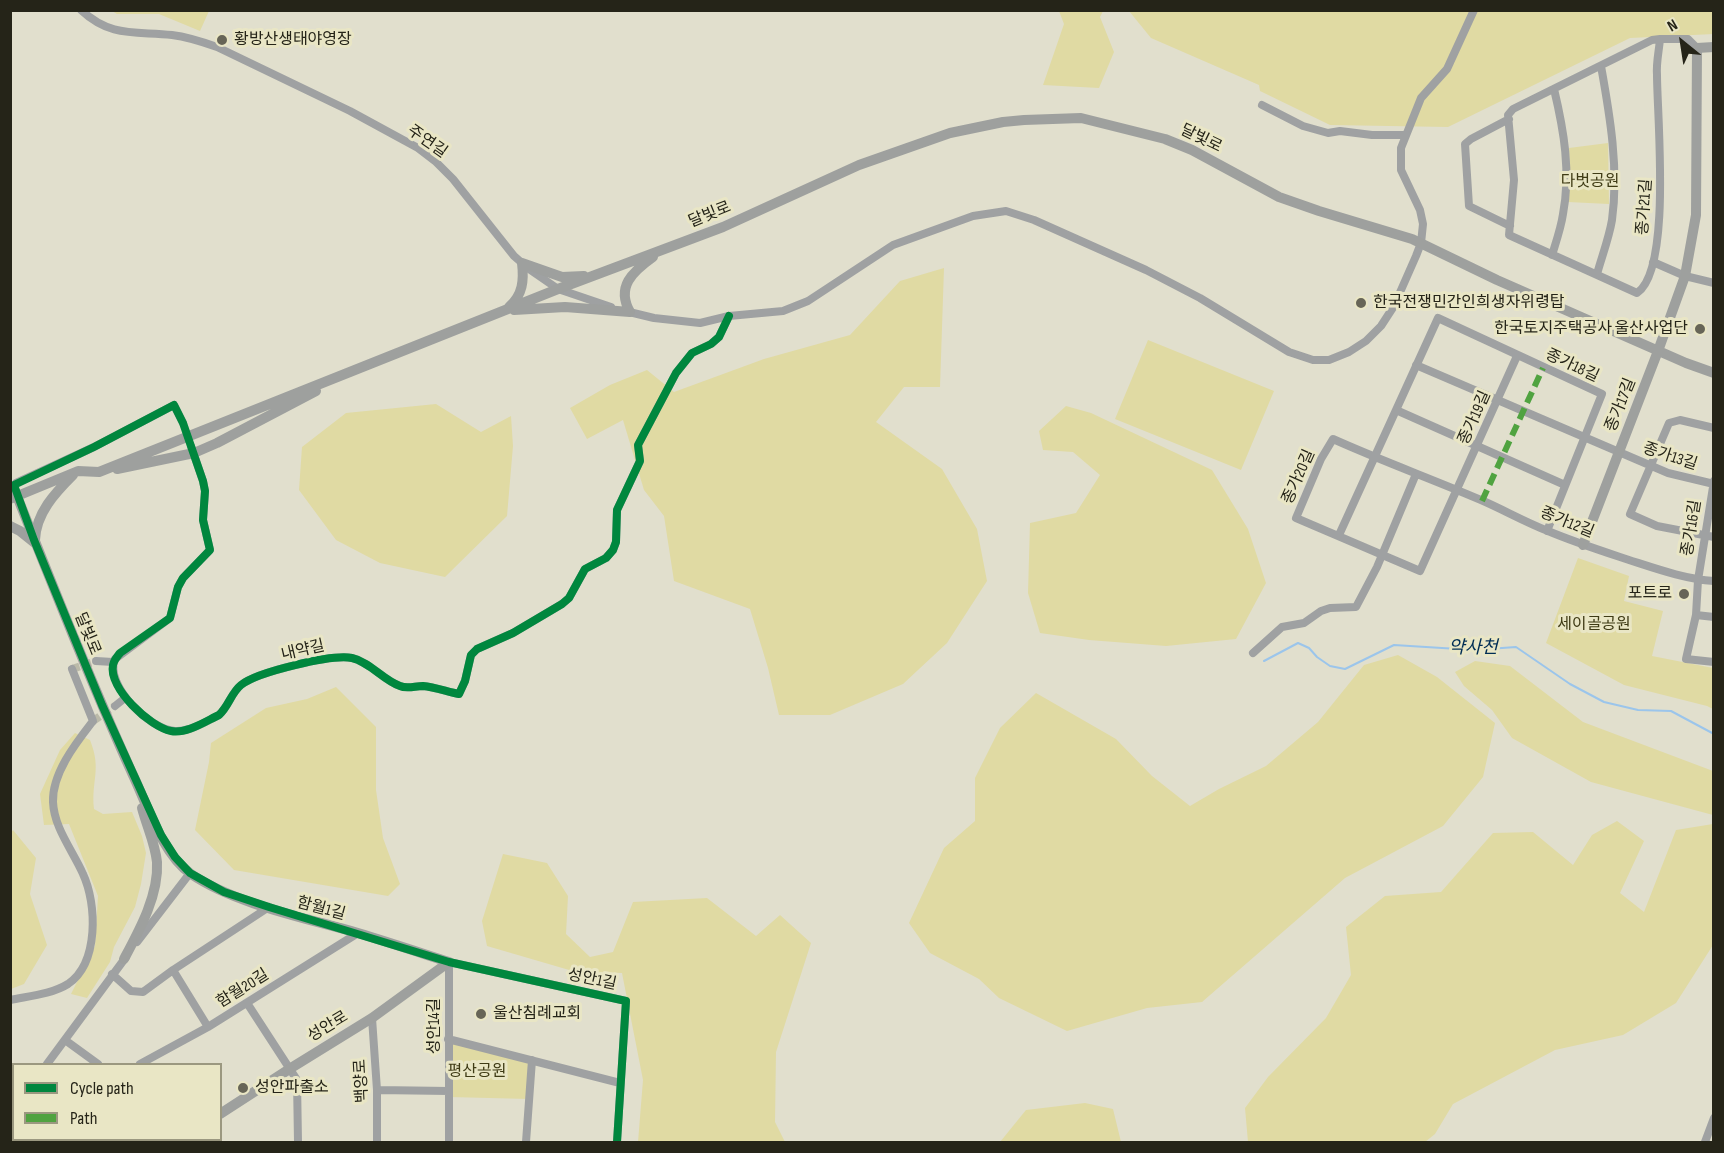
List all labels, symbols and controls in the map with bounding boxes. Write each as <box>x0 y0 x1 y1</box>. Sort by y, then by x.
north arrow <box>1652 12 1712 72</box>
text: N <box>1664 16 1681 36</box>
place label: 황방산생태야영장 <box>234 30 352 50</box>
marker: 황방산생태야영장 <box>215 33 229 47</box>
street label: 주연길 <box>403 121 451 163</box>
street label: 달빛로 <box>1177 121 1225 157</box>
park label: 다벗공원 <box>1561 172 1619 192</box>
street label: 종가21길 <box>1633 178 1657 236</box>
street label: 달빛로 <box>686 198 734 232</box>
place label: 한국전쟁민간인희생자위령탑 <box>1373 293 1564 313</box>
marker: 한국전쟁민간인희생자위령탑 <box>1354 296 1368 310</box>
place label: 한국토지주택공사 울산사업단 <box>1494 319 1688 339</box>
marker: 한국토지주택공사 울산사업단 <box>1693 322 1707 336</box>
street label: 종가18길 <box>1542 345 1602 387</box>
street label: 종가17길 <box>1602 375 1640 435</box>
street label: 종가19길 <box>1455 388 1495 448</box>
street label: 종가13길 <box>1640 439 1700 475</box>
street label: 종가20길 <box>1278 447 1320 507</box>
street label: 종가16길 <box>1678 498 1706 558</box>
street label: 종가12길 <box>1537 504 1597 542</box>
place label: 포트로 <box>1628 584 1672 604</box>
marker: 포트로 <box>1677 587 1691 601</box>
street label: 달빛로 <box>70 610 104 658</box>
park label: 세이골공원 <box>1557 615 1631 635</box>
street label: 내약길 <box>279 637 327 665</box>
water label: 약사천 <box>1448 637 1498 659</box>
street label: 함월1길 <box>294 893 348 925</box>
street label: 성안1길 <box>566 965 618 995</box>
street label: 함월20길 <box>213 966 273 1012</box>
street label: 성안14길 <box>425 998 445 1054</box>
place label: 울산침례교회 <box>493 1004 581 1024</box>
street label: 성안로 <box>304 1007 352 1047</box>
marker: 울산침례교회 <box>474 1007 488 1021</box>
street label: 백양로 <box>351 1058 373 1104</box>
park label: 평산공원 <box>448 1062 506 1082</box>
legend <box>12 1063 222 1141</box>
text: Cycle path <box>70 1078 134 1099</box>
place label: 성안파출소 <box>255 1078 329 1098</box>
marker: 성안파출소 <box>236 1081 250 1095</box>
text: Path <box>70 1108 98 1129</box>

